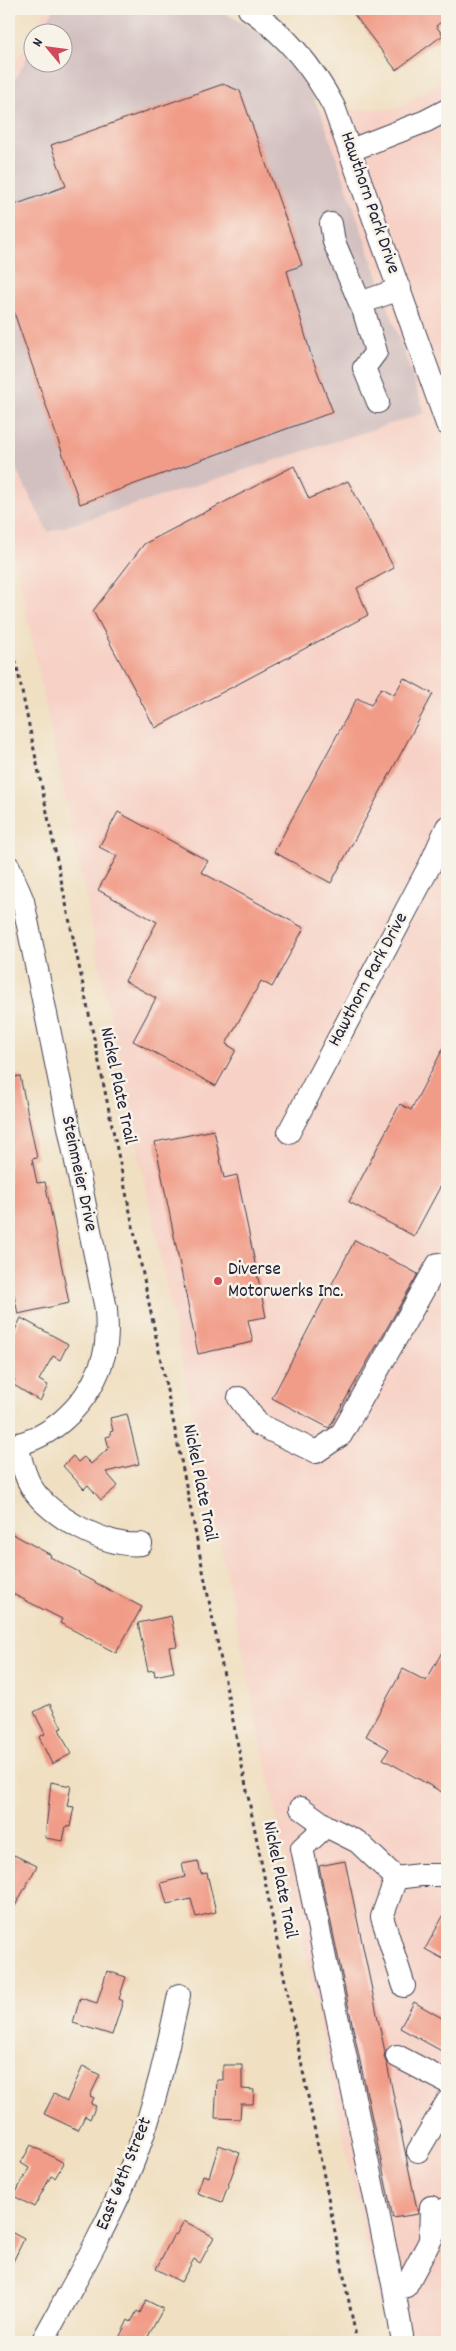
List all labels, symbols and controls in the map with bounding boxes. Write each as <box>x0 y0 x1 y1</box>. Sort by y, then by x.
north arrow <box>22 22 72 72</box>
text: N <box>28 35 49 51</box>
street label: Hawthorn Park Drive <box>332 128 406 278</box>
street label: Hawthorn Park Drive <box>322 908 416 1052</box>
street label: Nickel Plate Trail <box>91 1025 143 1147</box>
street label: Steinmeier Drive <box>53 1114 103 1234</box>
place label: Diverse Motorwerks Inc. <box>228 1257 343 1306</box>
marker: Diverse Motorwerks Inc. <box>212 1275 224 1287</box>
street label: Nickel Plate Trail <box>174 1422 224 1544</box>
street label: Nickel Plate Trail <box>254 1819 304 1941</box>
street label: East 68th Street <box>90 2113 160 2235</box>

